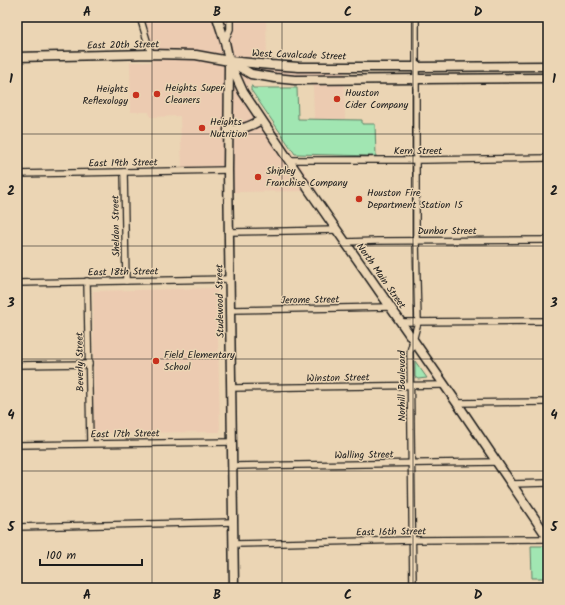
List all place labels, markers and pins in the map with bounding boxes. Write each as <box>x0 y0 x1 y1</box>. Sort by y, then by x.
place label: Heights Super Cleaners <box>165 80 224 108</box>
place label: Heights Reflexology <box>83 81 129 109</box>
place label: Houston Cider Company <box>345 85 408 113</box>
marker: Heights Super Cleaners <box>152 89 162 99</box>
marker: Heights Reflexology <box>131 90 141 100</box>
marker: Houston Cider Company <box>332 94 342 104</box>
place label: Heights Nutrition <box>210 114 247 142</box>
marker: Heights Nutrition <box>197 123 207 133</box>
place label: Shipley Franchise Company <box>266 163 348 191</box>
marker: Shipley Franchise Company <box>253 172 263 182</box>
place label: Houston Fire Department Station 15 <box>367 185 463 213</box>
marker: Houston Fire Department Station 15 <box>354 194 364 204</box>
place label: Field Elementary School <box>164 347 235 375</box>
marker: Field Elementary School <box>151 356 161 366</box>

